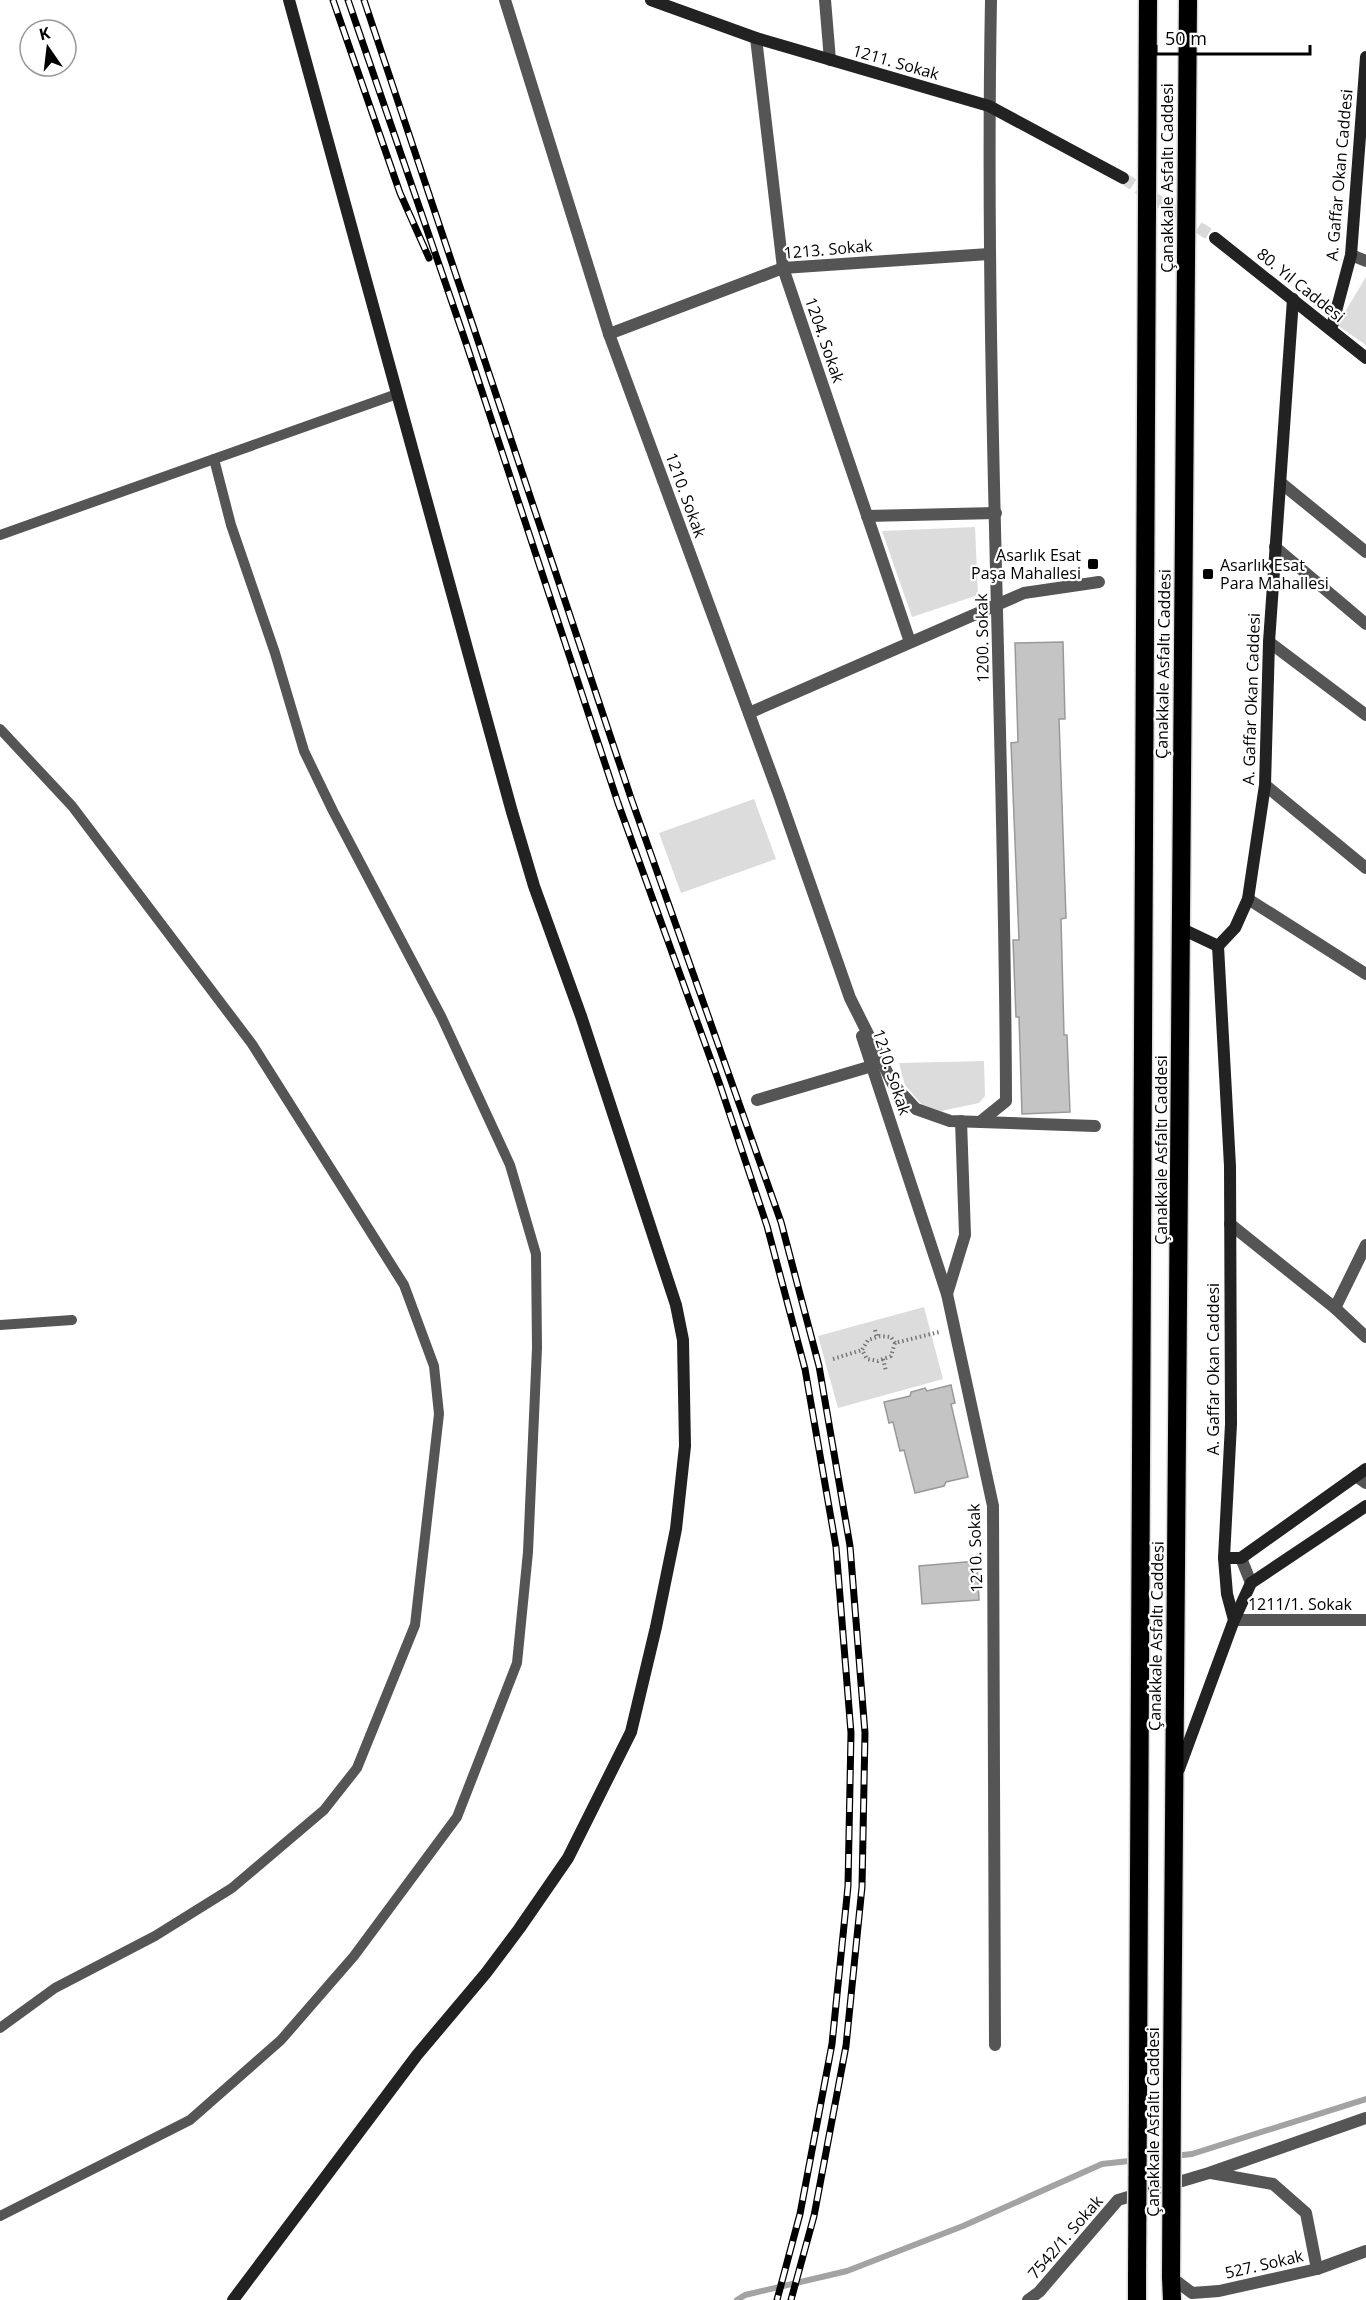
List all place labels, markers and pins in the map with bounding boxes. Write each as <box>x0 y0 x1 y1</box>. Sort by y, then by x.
place label: Asarlık Esat Paşa Mahallesi <box>971 544 1081 584</box>
place label: Asarlık Esat Para Mahallesi <box>1220 554 1329 594</box>
marker: Asarlık Esat Paşa Mahallesi <box>1086 557 1100 571</box>
marker: Asarlık Esat Para Mahallesi <box>1201 567 1215 581</box>

